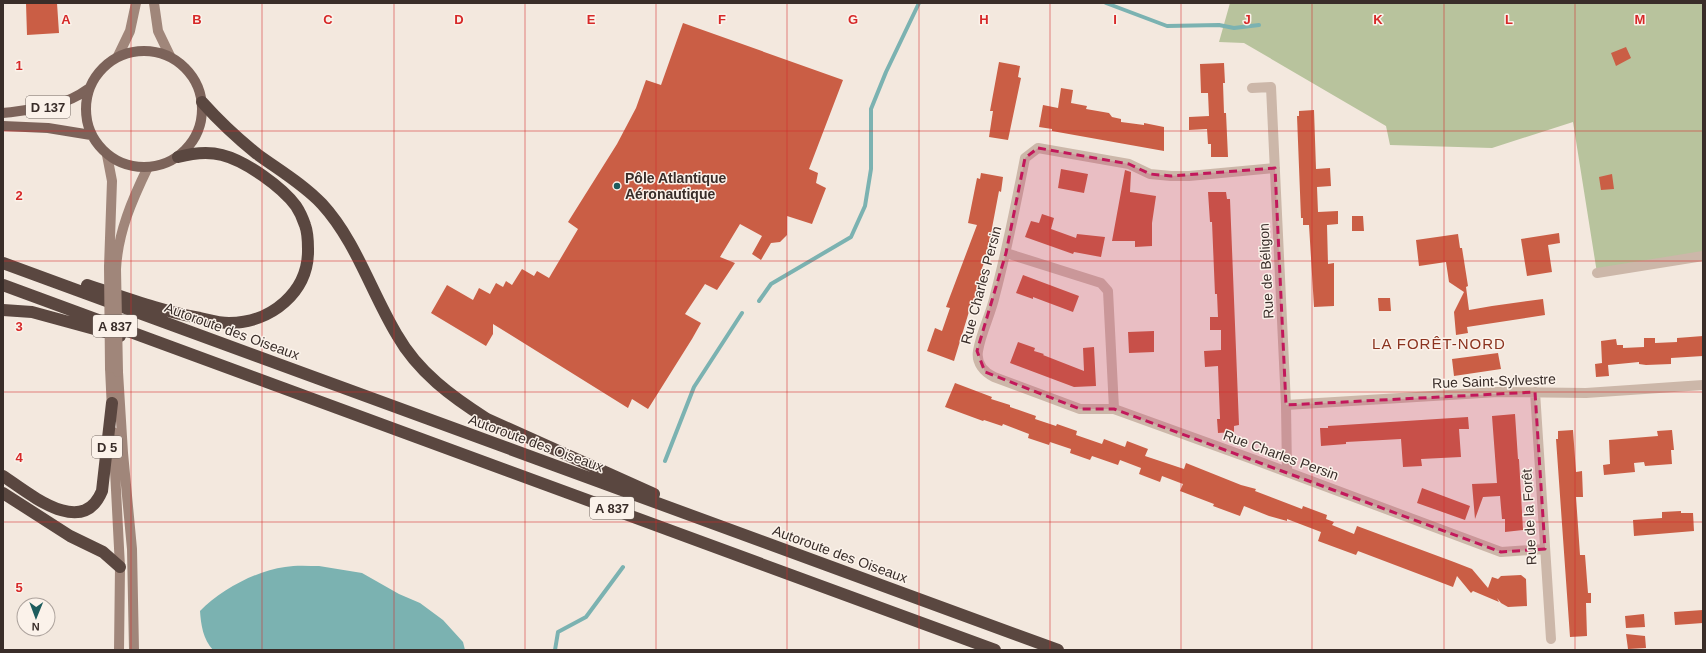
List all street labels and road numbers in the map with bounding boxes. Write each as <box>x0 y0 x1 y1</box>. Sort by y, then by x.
road number: D 137 <box>26 96 70 118</box>
street label: Rue de Béligon <box>1256 223 1276 319</box>
street label: Rue Charles Persin <box>958 224 1004 346</box>
street label: Autoroute des Oiseaux <box>162 299 302 363</box>
road number: A 837 <box>93 315 137 337</box>
street label: Rue Saint-Sylvestre <box>1432 371 1556 391</box>
street label: Autoroute des Oiseaux <box>466 411 606 475</box>
street label: Rue Charles Persin <box>1221 427 1341 483</box>
road number: D 5 <box>92 436 122 458</box>
street label: Rue de la Forêt <box>1518 468 1540 566</box>
road number: A 837 <box>590 497 634 519</box>
street label: Autoroute des Oiseaux <box>770 522 910 586</box>

